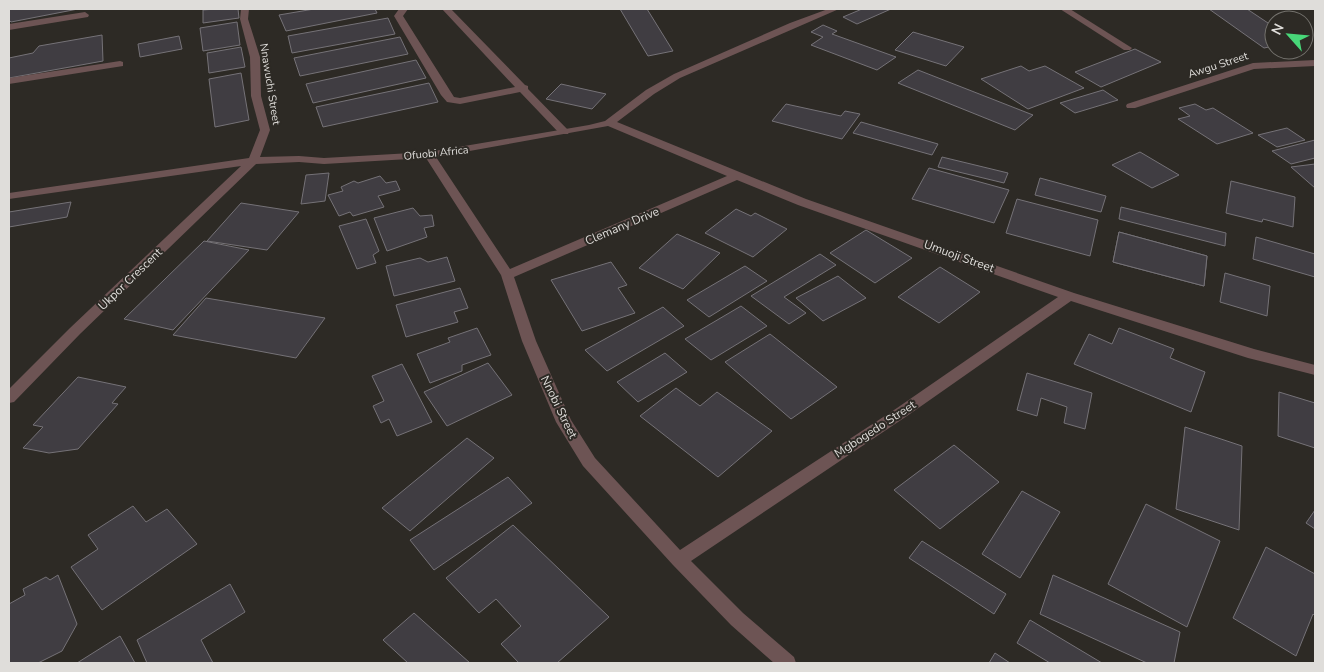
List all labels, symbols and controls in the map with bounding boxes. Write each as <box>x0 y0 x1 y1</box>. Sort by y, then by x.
north arrow <box>1264 10 1314 60</box>
text: N <box>1267 20 1289 38</box>
street label: Nnawuchi Street <box>256 42 284 126</box>
street label: Awgu Street <box>1186 48 1250 82</box>
street label: Ofuobi Africa <box>403 142 469 164</box>
street label: Clemany Drive <box>582 203 662 249</box>
street label: Umuoji Street <box>922 236 997 276</box>
street label: Ukpor Crescent <box>95 244 166 314</box>
street label: Nnobi Street <box>537 373 581 442</box>
street label: Mgbogedo Street <box>831 396 919 461</box>

